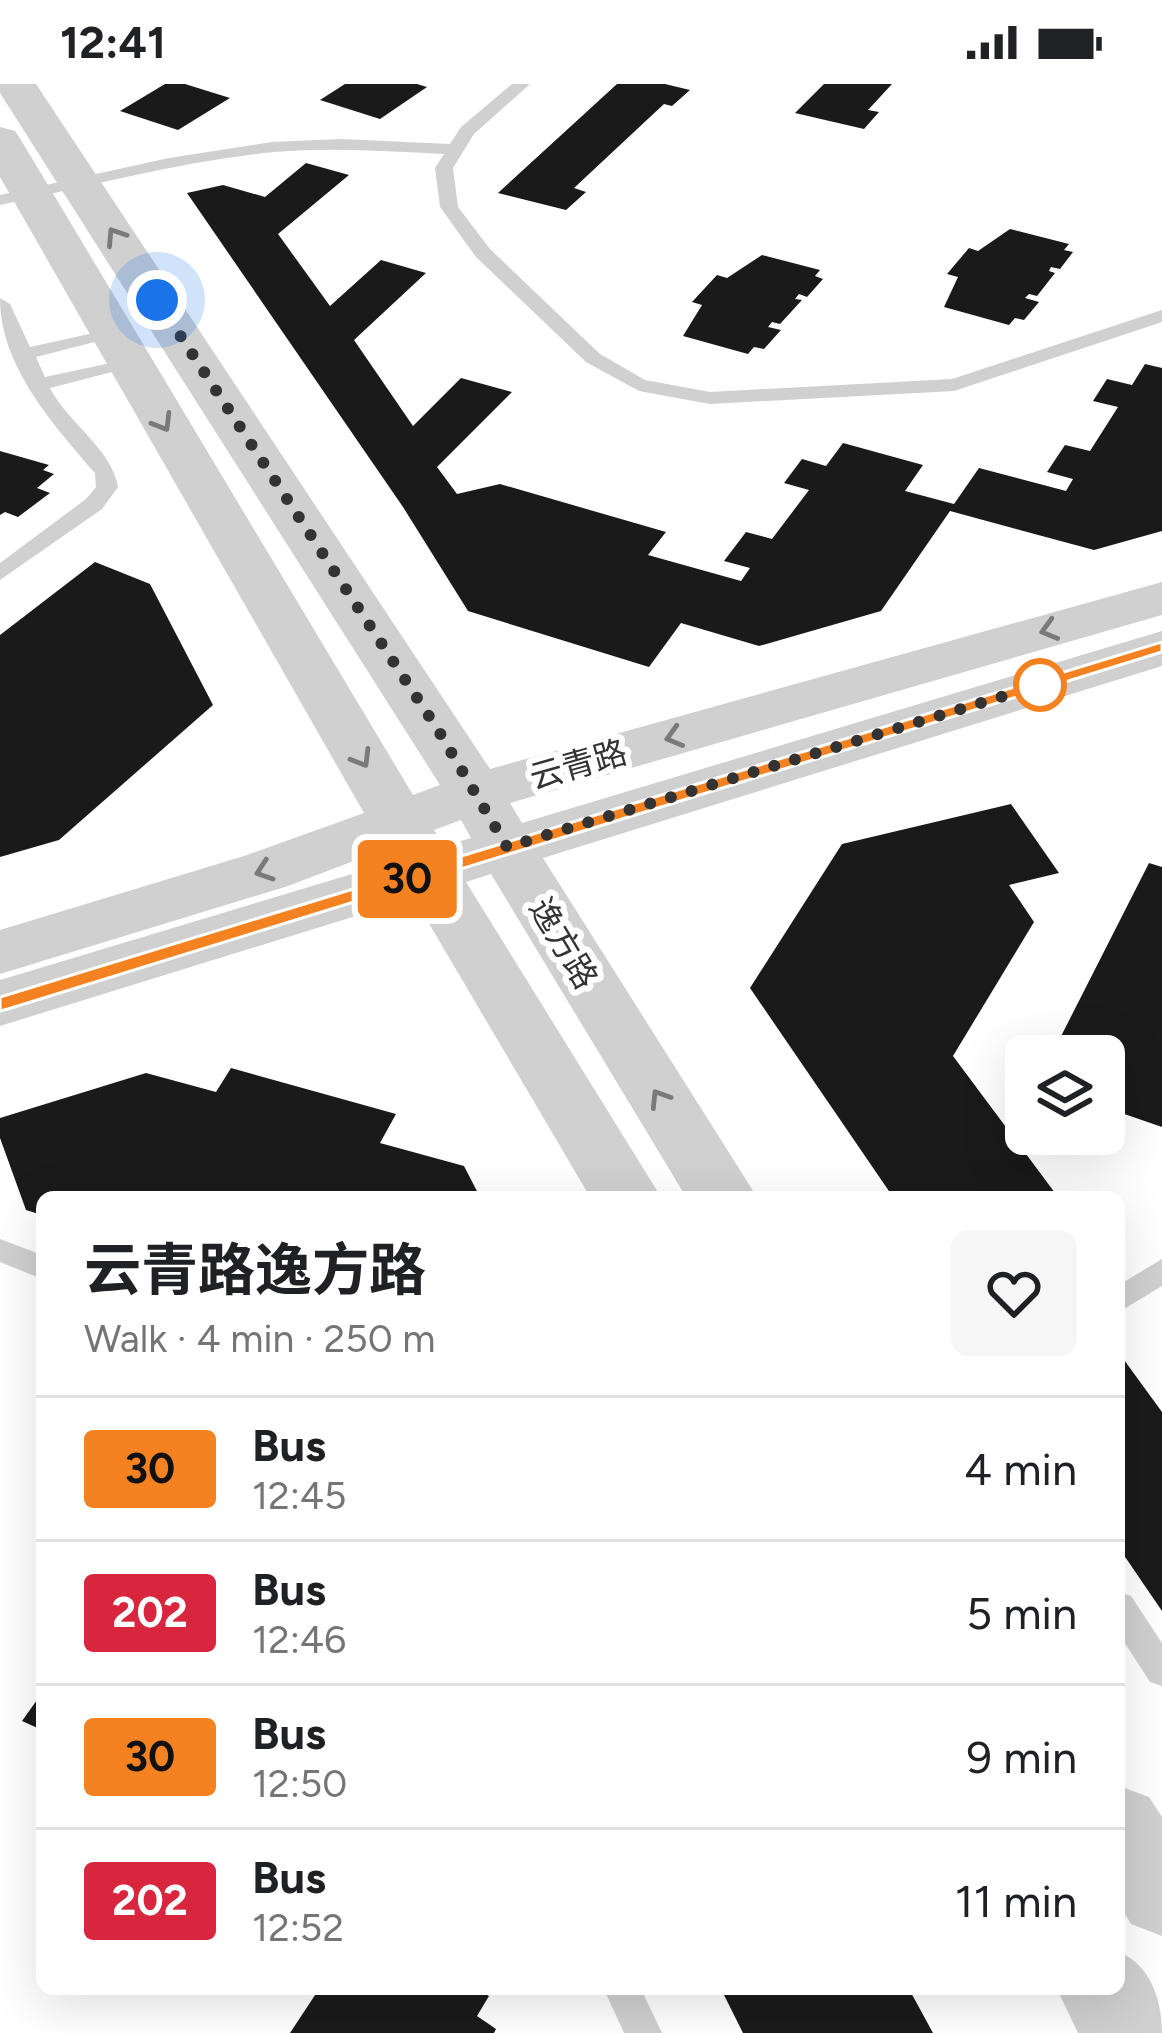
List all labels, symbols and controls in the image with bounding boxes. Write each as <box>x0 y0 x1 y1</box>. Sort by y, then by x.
text: 12:41 <box>60 15 166 69</box>
one-way arrow <box>107 227 129 249</box>
your location <box>127 270 187 330</box>
one-way arrow <box>149 410 172 432</box>
one-way arrow <box>1040 615 1060 640</box>
unlabelled marker <box>1015 660 1065 710</box>
one-way arrow <box>665 723 686 748</box>
street label: 云青路 <box>525 732 631 797</box>
one-way arrow <box>348 746 370 768</box>
line badge: 30 <box>353 840 461 918</box>
text: 30 <box>382 853 432 904</box>
one-way arrow <box>254 857 275 882</box>
street label: 逸方路 <box>521 891 606 996</box>
map controls <box>1005 1035 1125 1155</box>
button: layers <box>1005 1035 1125 1155</box>
one-way arrow <box>651 1089 674 1111</box>
button: heart <box>951 1230 1077 1356</box>
text: 云青路逸方路 <box>84 1236 426 1304</box>
text: Walk · 4 min · 250 m <box>84 1315 435 1362</box>
text: Bus <box>252 1418 326 1472</box>
text: 4 min <box>964 1442 1077 1496</box>
text: 30 <box>125 1443 175 1494</box>
text: 12:45 <box>252 1472 346 1519</box>
text: Bus <box>252 1562 326 1616</box>
text: 5 min <box>966 1586 1077 1640</box>
text: 202 <box>112 1587 188 1638</box>
text: 12:46 <box>252 1616 346 1663</box>
text: Bus <box>252 1706 326 1760</box>
text: 9 min <box>967 1730 1077 1784</box>
text: 30 <box>125 1731 175 1782</box>
text: 12:50 <box>252 1760 347 1807</box>
text: Bus <box>252 1850 326 1904</box>
text: 11 min <box>955 1874 1077 1928</box>
text: 202 <box>112 1875 188 1926</box>
text: 12:52 <box>252 1904 344 1951</box>

